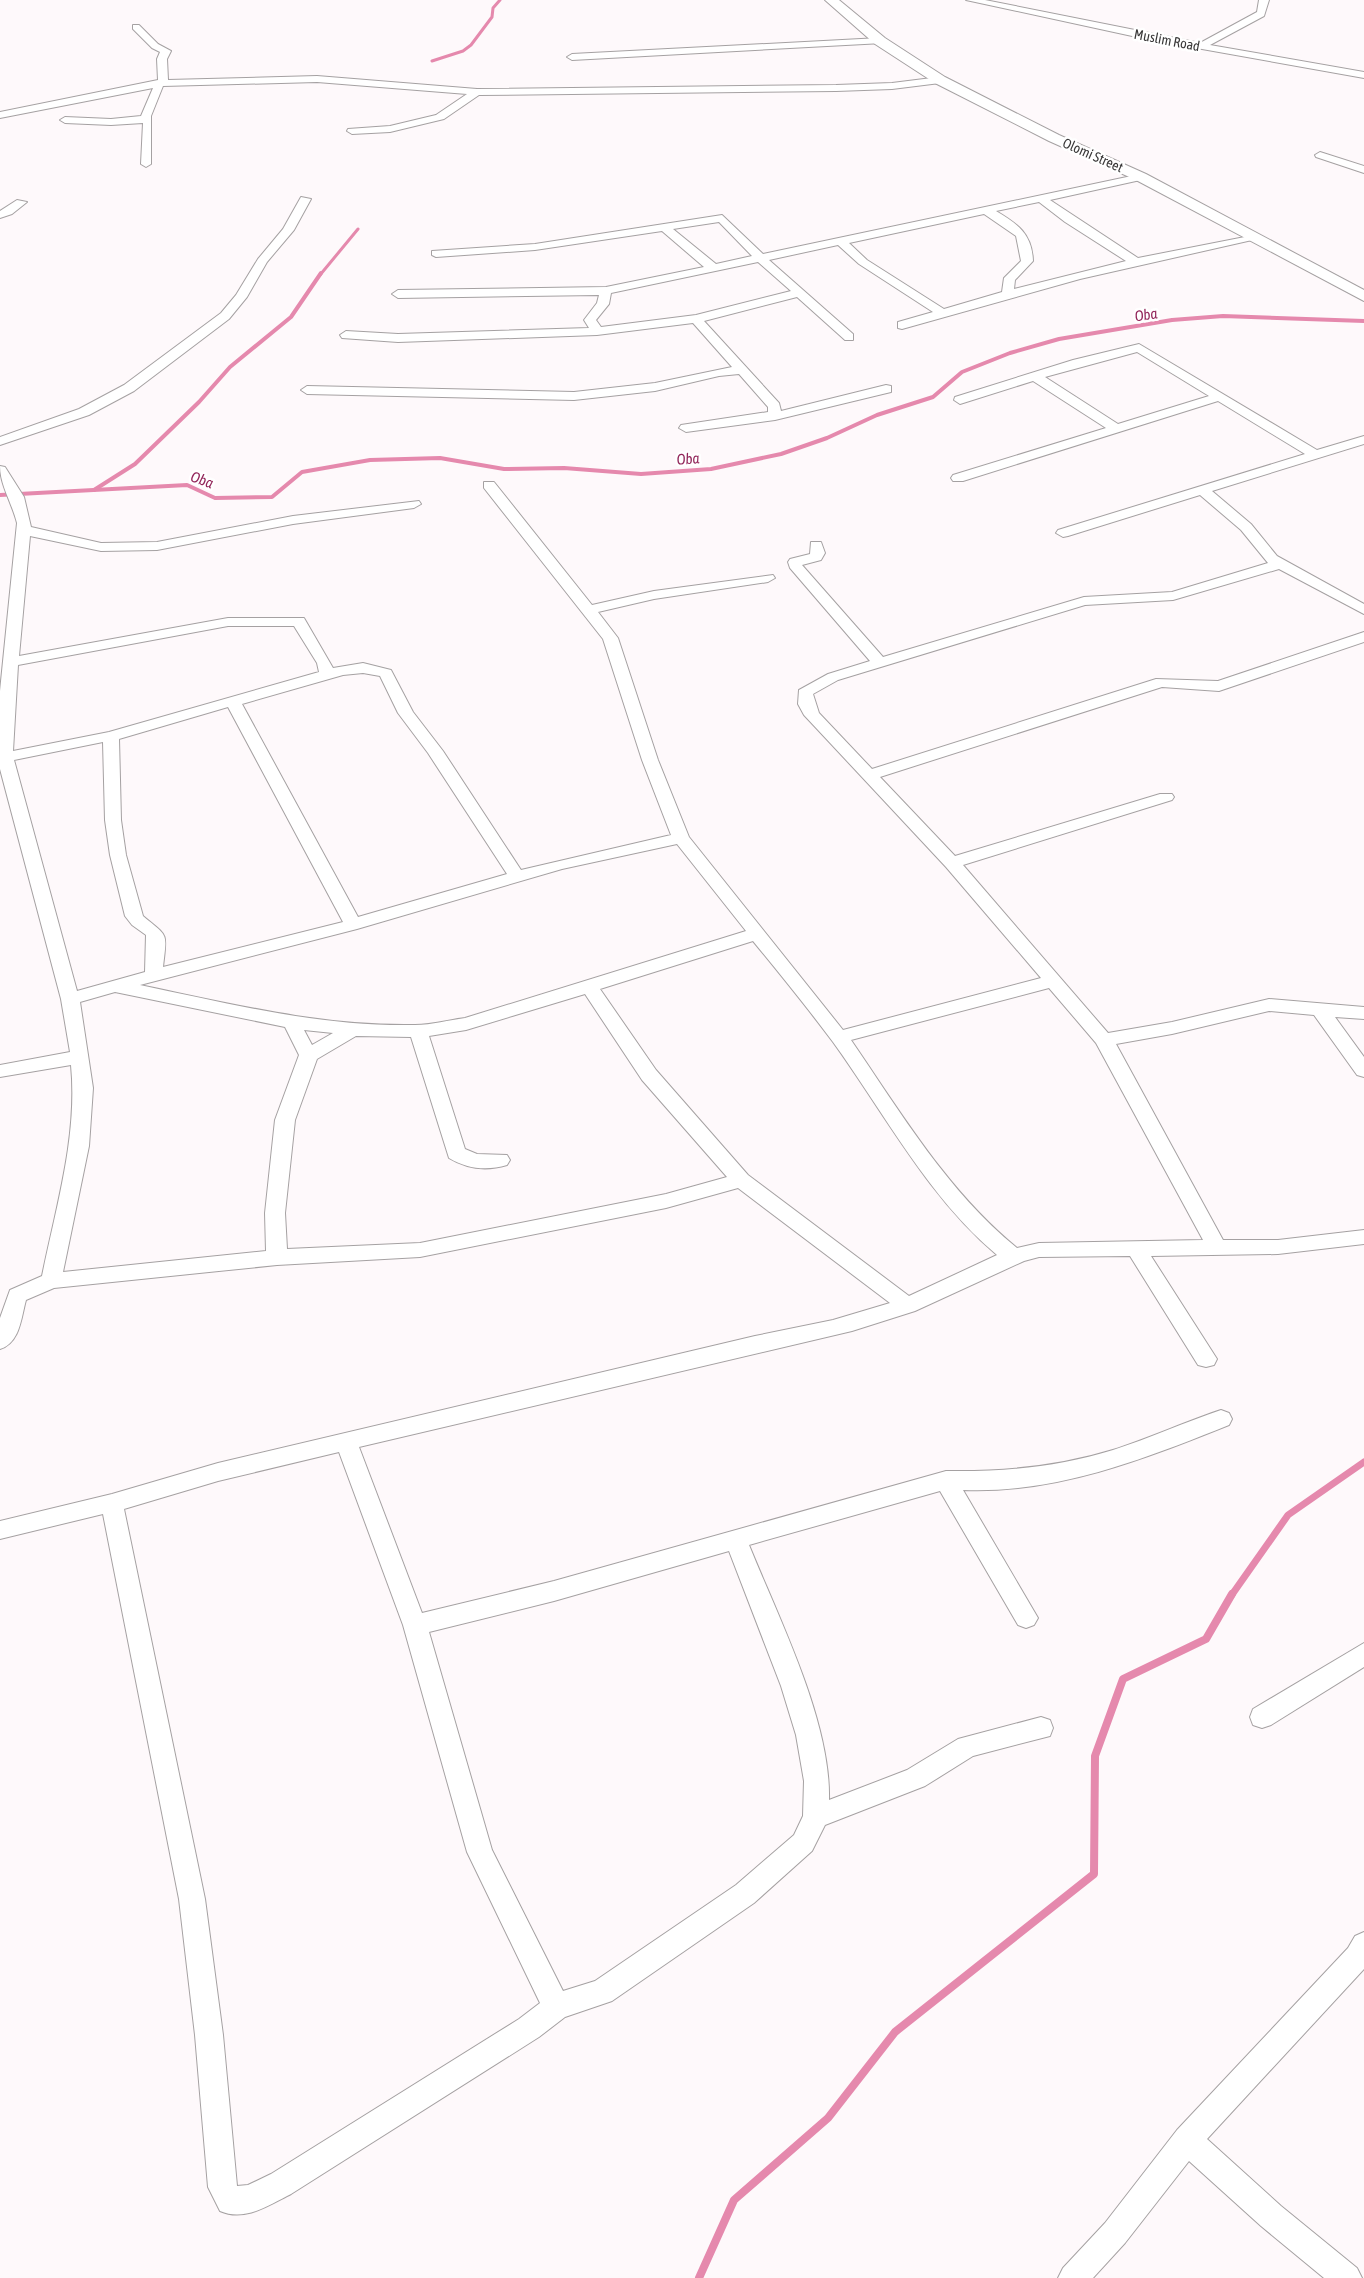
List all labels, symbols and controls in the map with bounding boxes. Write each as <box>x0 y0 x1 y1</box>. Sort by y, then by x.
street label: Muslim Road <box>1133 26 1201 54</box>
street label: Olomi Street <box>1060 135 1126 175</box>
water label: Oba <box>1133 304 1158 325</box>
water label: Oba <box>676 449 700 468</box>
water label: Oba <box>189 468 216 491</box>

